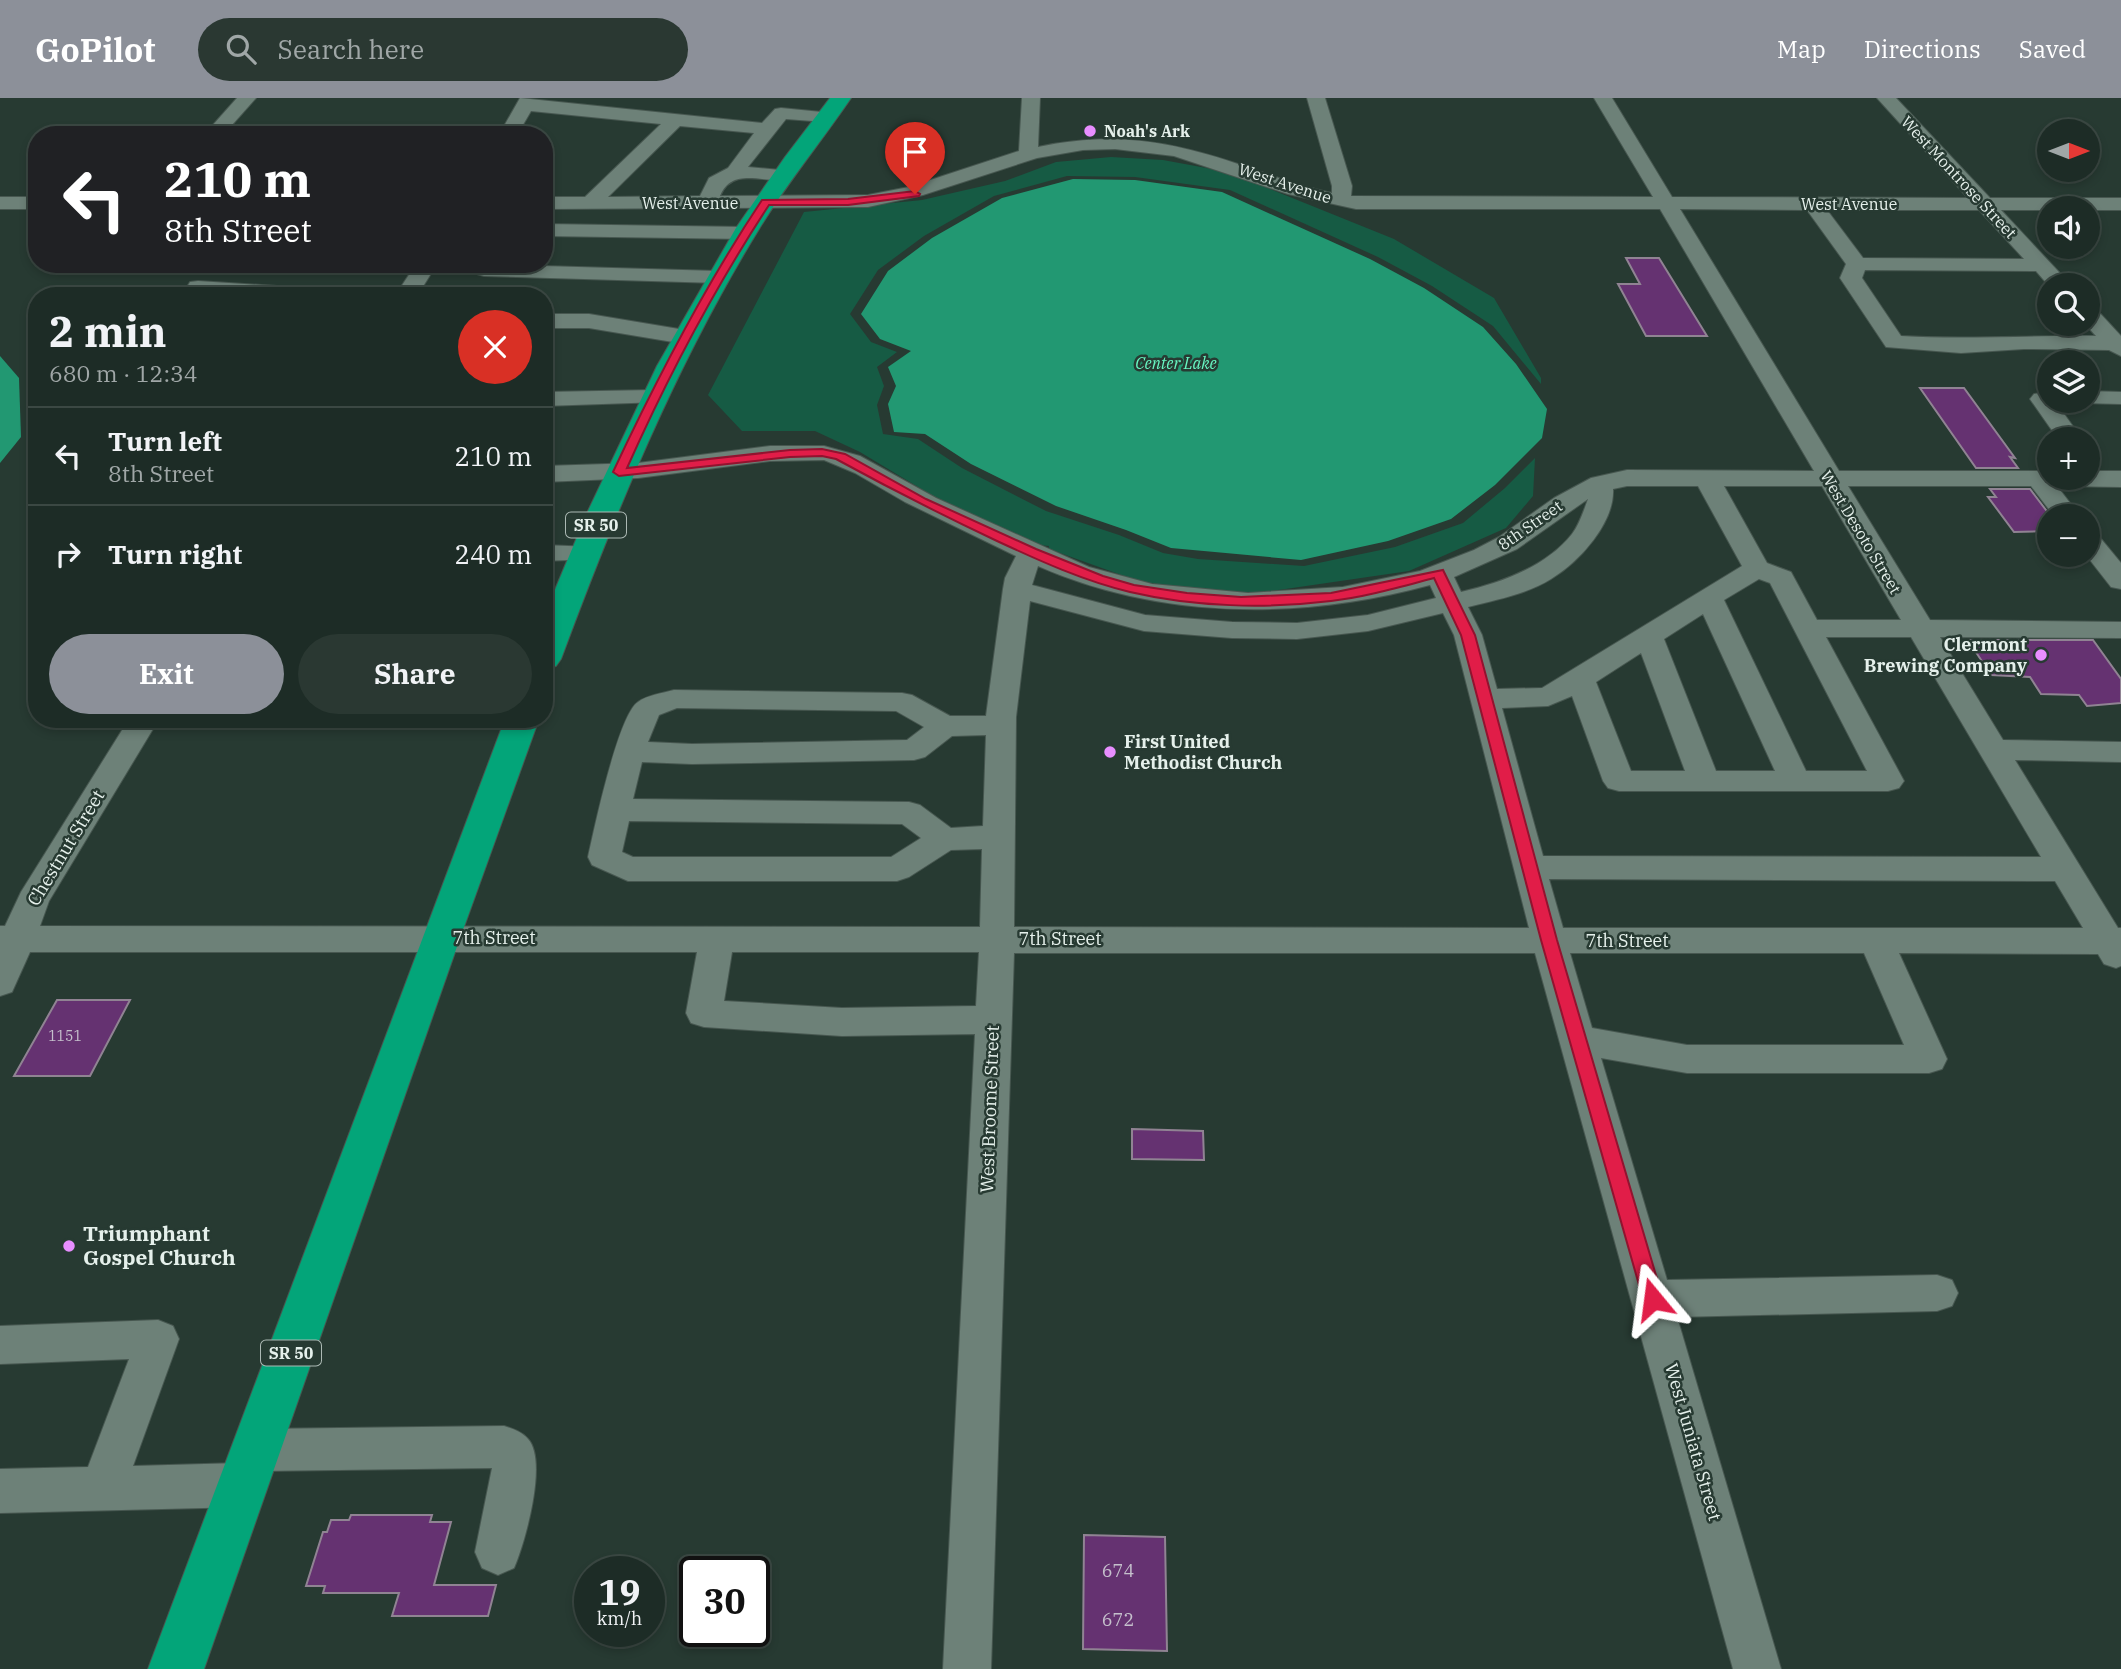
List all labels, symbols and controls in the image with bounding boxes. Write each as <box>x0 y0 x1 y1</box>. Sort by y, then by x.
search box <box>198 18 688 81</box>
text: GoPilot <box>35 28 156 71</box>
icon: search <box>222 30 260 68</box>
text: Search here <box>278 32 424 66</box>
text: Map <box>1777 33 1826 65</box>
text: Directions <box>1864 33 1981 65</box>
text: Saved <box>2019 33 2086 65</box>
street label: West Montrose Street <box>1897 112 2021 243</box>
north arrow <box>2037 119 2100 182</box>
map controls <box>2037 119 2100 567</box>
place label: Noah's Ark <box>1104 121 1190 141</box>
pin <box>885 122 945 194</box>
marker: Noah's Ark <box>1082 123 1098 139</box>
icon: arrive <box>896 133 934 171</box>
text: 210 m <box>164 147 311 210</box>
icon: left <box>49 154 140 245</box>
street label: West Avenue <box>1236 159 1334 207</box>
street label: West Avenue <box>642 193 738 213</box>
street label: West Avenue <box>1801 194 1897 214</box>
button: sound <box>2037 196 2100 259</box>
text: 8th Street <box>164 209 312 251</box>
button: search <box>2037 273 2100 336</box>
text: 2 min <box>49 304 167 359</box>
button: close <box>458 310 532 384</box>
button: layers <box>2037 350 2100 413</box>
water label: Center Lake <box>1135 353 1217 373</box>
text: 680 m · 12:34 <box>49 358 198 388</box>
text: Turn left <box>108 424 222 458</box>
button: + <box>2037 427 2100 490</box>
icon: left <box>49 437 87 475</box>
text: 210 m <box>454 439 532 473</box>
text: 8th Street <box>108 458 214 488</box>
street label: West Desoto Street <box>1816 467 1906 598</box>
street label: 8th Street <box>1494 495 1566 554</box>
button: − <box>2037 504 2100 567</box>
road number: SR 50 <box>566 512 626 538</box>
icon: right <box>49 535 87 573</box>
text: Turn right <box>108 537 242 571</box>
text: 240 m <box>454 537 532 571</box>
place label: Clermont Brewing Company <box>1864 633 2028 677</box>
button: Exit <box>49 634 284 714</box>
button: Share <box>298 634 532 714</box>
marker: Clermont Brewing Company <box>2033 647 2049 663</box>
place label: First United Methodist Church <box>1124 730 1283 774</box>
marker: First United Methodist Church <box>1102 744 1118 760</box>
street label: Chestnut Street <box>22 786 109 910</box>
street label: 7th Street <box>452 926 536 949</box>
street label: 7th Street <box>1018 927 1102 950</box>
street label: 7th Street <box>1585 929 1669 952</box>
street label: West Broome Street <box>975 1025 1004 1193</box>
house number: 1151 <box>48 1027 82 1045</box>
place label: Triumphant Gospel Church <box>83 1219 236 1271</box>
marker: Triumphant Gospel Church <box>61 1238 77 1254</box>
position arrow <box>1616 1262 1690 1336</box>
road number: SR 50 <box>261 1340 321 1366</box>
street label: West Juniata Street <box>1660 1361 1727 1523</box>
speed limit sign: 30 <box>679 1556 770 1647</box>
house number: 674 <box>1102 1559 1134 1582</box>
text: 19 <box>598 1569 641 1615</box>
text: km/h <box>597 1607 642 1630</box>
house number: 672 <box>1102 1608 1134 1631</box>

